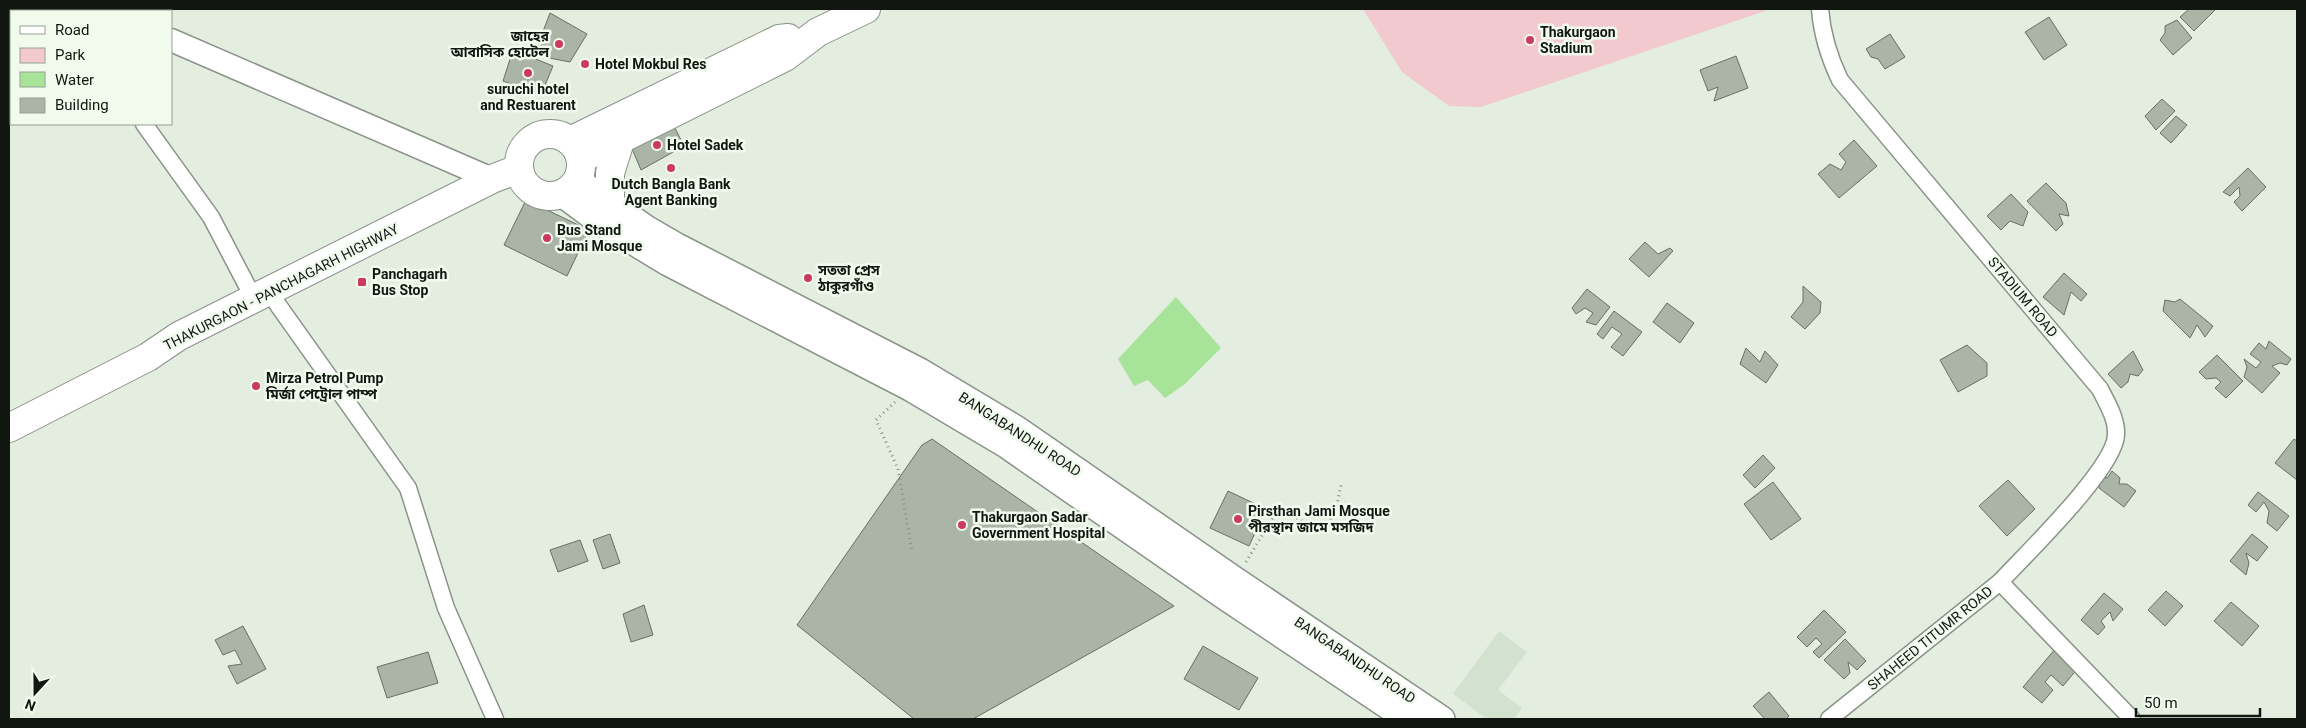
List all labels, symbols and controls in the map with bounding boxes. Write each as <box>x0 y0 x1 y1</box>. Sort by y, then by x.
legend <box>10 10 172 125</box>
text: Road <box>55 21 89 39</box>
place label: Thakurgaon Stadium <box>1540 24 1616 56</box>
place label: জাহের আবাসিক হোটেল <box>450 28 550 60</box>
marker: Thakurgaon Stadium <box>1524 34 1536 46</box>
marker: জাহের আবাসিক হোটেল <box>553 38 565 50</box>
text: Park <box>55 46 86 64</box>
place label: Hotel Mokbul Res <box>595 56 707 72</box>
marker: Hotel Mokbul Res <box>579 58 591 70</box>
marker: suruchi hotel and Restuarent <box>522 67 534 79</box>
text: Water <box>55 71 94 89</box>
place label: suruchi hotel and Restuarent <box>480 81 576 113</box>
text: Building <box>55 96 109 114</box>
place label: Hotel Sadek <box>667 137 744 153</box>
marker: Hotel Sadek <box>651 139 663 151</box>
marker: Dutch Bangla Bank Agent Banking <box>665 162 677 174</box>
place label: Dutch Bangla Bank Agent Banking <box>612 176 731 208</box>
street label: THAKURGAON - PANCHAGARH HIGHWAY <box>161 220 402 353</box>
place label: Bus Stand Jami Mosque <box>557 222 643 254</box>
marker: Bus Stand Jami Mosque <box>541 232 553 244</box>
street label: STADIUM ROAD <box>1985 254 2061 340</box>
place label: সততা প্রেস ঠাকুরগাঁও <box>817 262 881 295</box>
place label: Panchagarh Bus Stop <box>372 266 448 298</box>
marker: সততা প্রেস ঠাকুরগাঁও <box>802 272 814 284</box>
marker: Panchagarh Bus Stop <box>356 276 368 288</box>
place label: Mirza Petrol Pump মির্জা পেট্রোল পাম্প <box>265 370 383 402</box>
marker: Mirza Petrol Pump মির্জা পেট্রোল পাম্প <box>250 380 262 392</box>
street label: BANGABANDHU ROAD <box>956 388 1084 480</box>
place label: Pirsthan Jami Mosque পীরস্থান জামে মসজিদ <box>1248 503 1390 535</box>
place label: Thakurgaon Sadar Government Hospital <box>972 509 1105 541</box>
marker: Pirsthan Jami Mosque পীরস্থান জামে মসজিদ <box>1232 513 1244 525</box>
marker: Thakurgaon Sadar Government Hospital <box>956 519 968 531</box>
street label: SHAHEED TITUMR ROAD <box>1864 583 1996 693</box>
street label: BANGABANDHU ROAD <box>1291 614 1419 706</box>
north arrow <box>10 668 60 718</box>
scale bar <box>2136 686 2260 718</box>
text: 50 m <box>2144 694 2178 712</box>
text: N <box>23 696 38 714</box>

